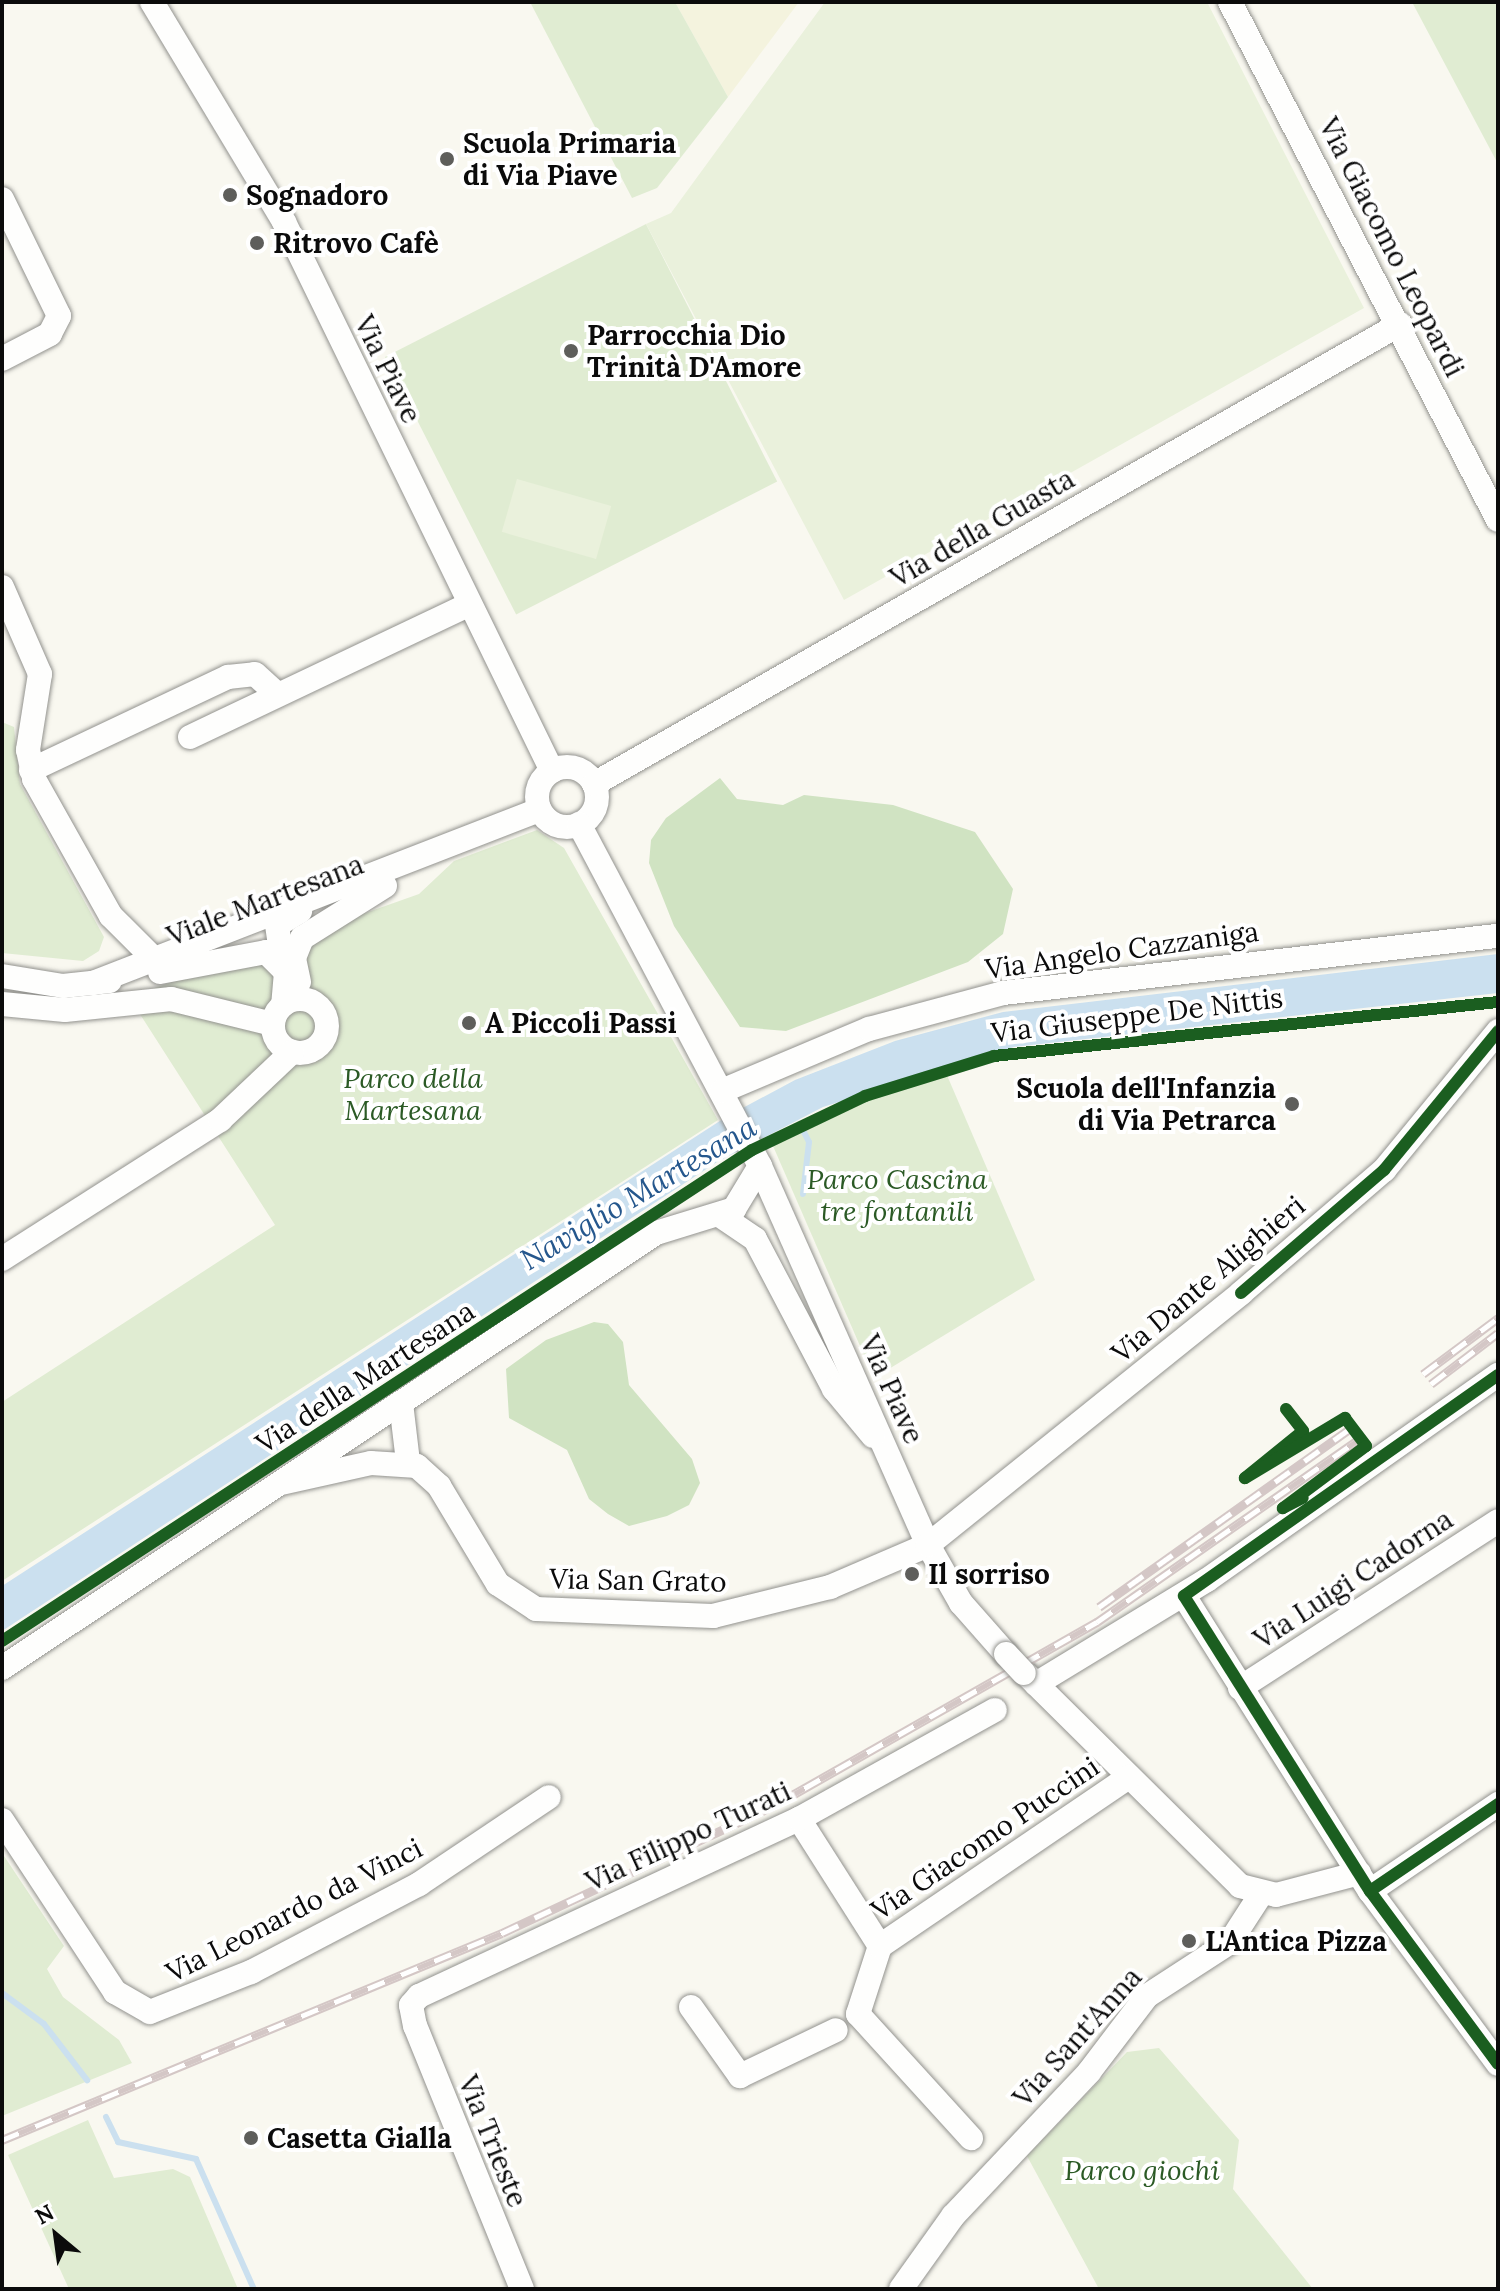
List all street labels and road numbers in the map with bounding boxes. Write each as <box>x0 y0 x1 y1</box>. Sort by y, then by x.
street label: Via Giacomo Leopardi <box>1312 112 1472 382</box>
street label: Via Piave <box>348 310 428 428</box>
street label: Via della Guasta <box>884 462 1080 594</box>
street label: Viale Martesana <box>162 847 368 953</box>
street label: Via Angelo Cazzaniga <box>983 914 1261 986</box>
street label: Via Giuseppe De Nittis <box>989 980 1285 1050</box>
street label: Via Dante Alighieri <box>1105 1188 1311 1370</box>
street label: Via della Martesana <box>249 1294 481 1460</box>
street label: Via Piave <box>853 1329 931 1449</box>
street label: Via Luigi Cadorna <box>1247 1502 1459 1656</box>
street label: Via San Grato <box>549 1562 727 1598</box>
street label: Via Giacomo Puccini <box>865 1749 1105 1927</box>
street label: Via Filippo Turati <box>580 1774 796 1898</box>
street label: Via Leonardo da Vinci <box>160 1831 428 1989</box>
street label: Via Sant'Anna <box>1006 1960 1148 2114</box>
street label: Via Trieste <box>451 2070 535 2212</box>

